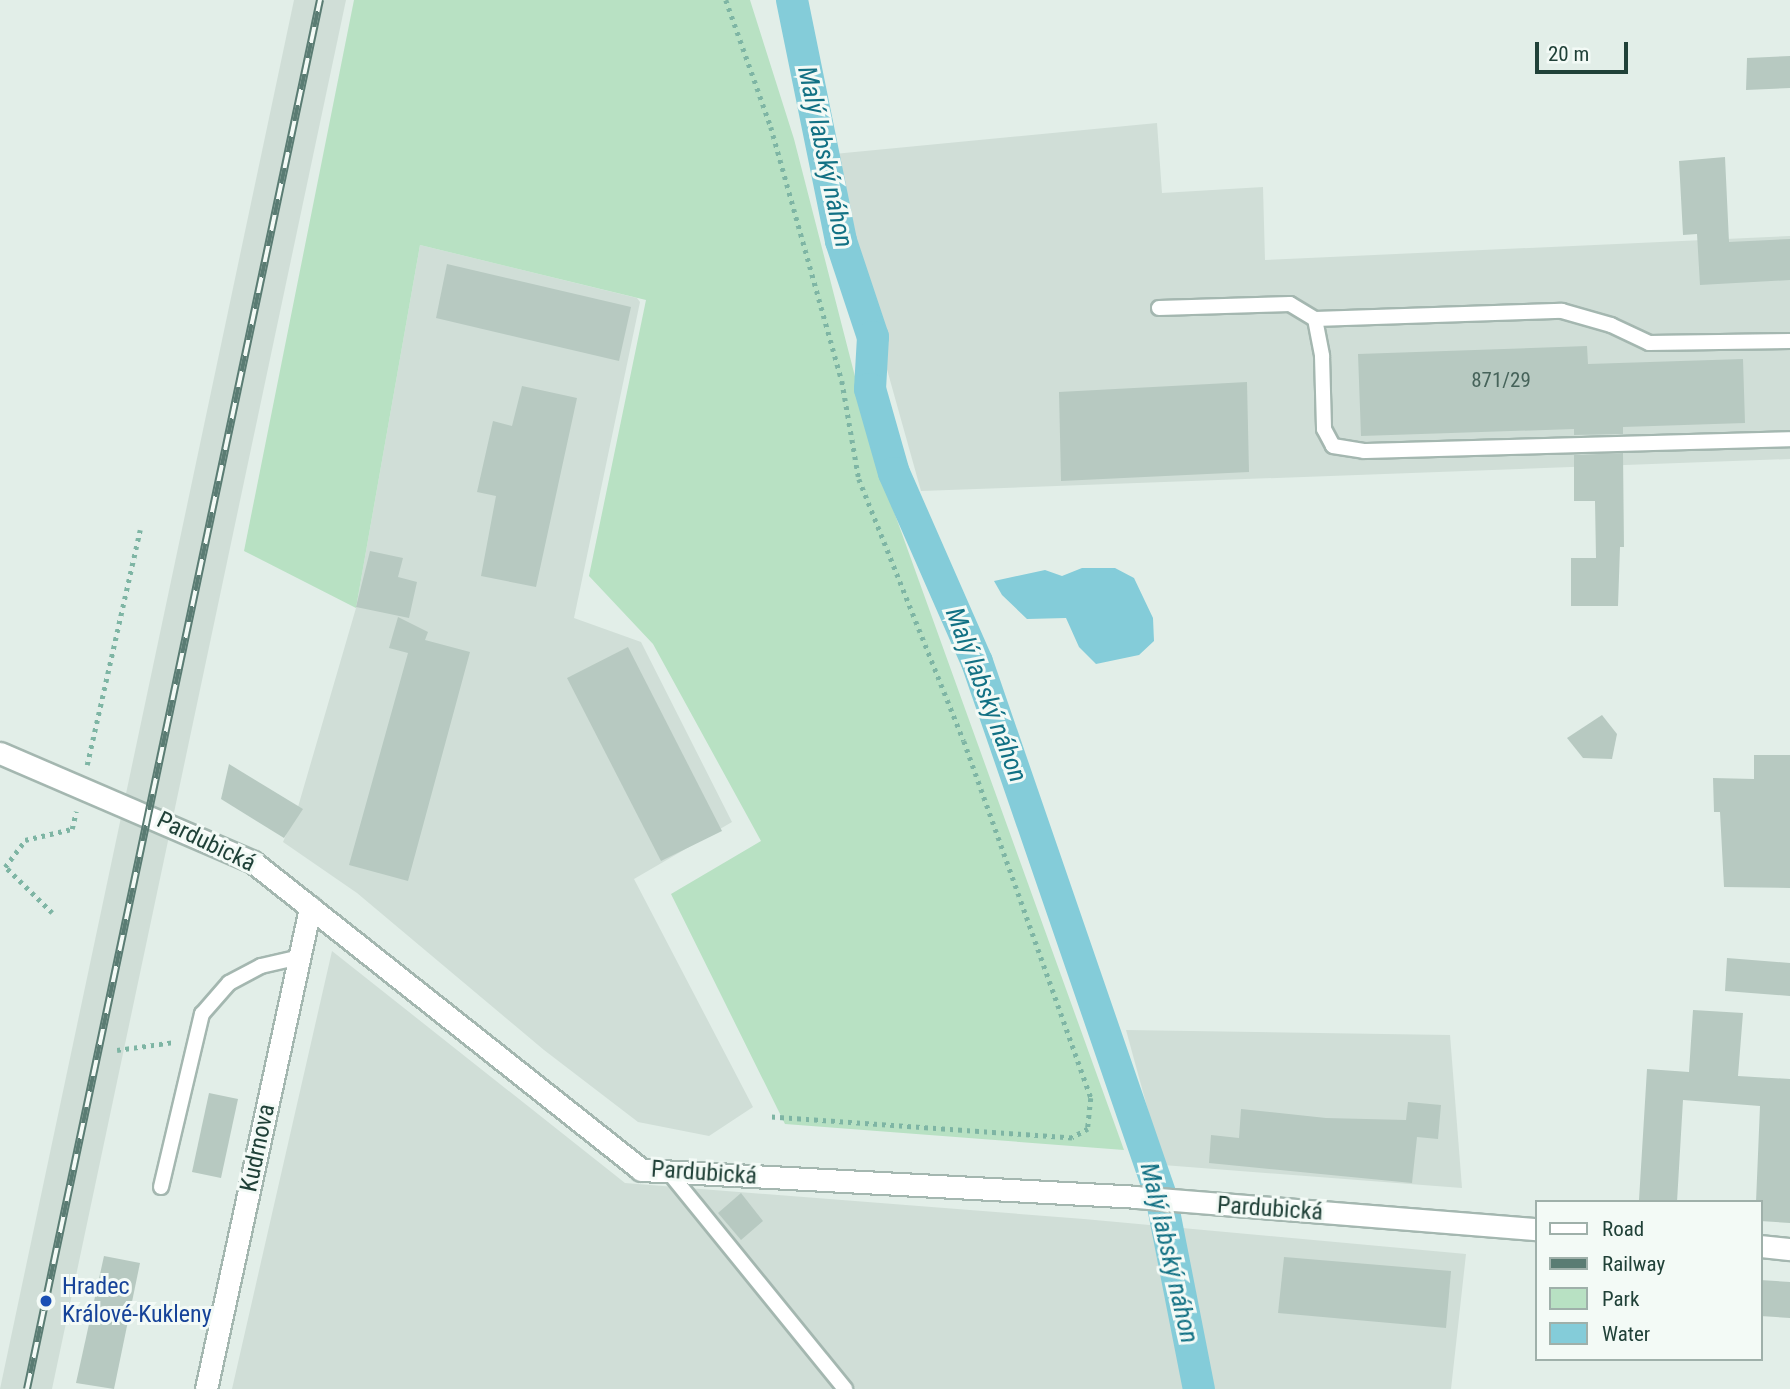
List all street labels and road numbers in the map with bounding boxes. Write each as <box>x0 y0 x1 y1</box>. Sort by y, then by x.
street label: Pardubická <box>152 806 260 878</box>
street label: Kudrnova <box>235 1102 281 1194</box>
street label: Pardubická <box>650 1155 758 1191</box>
street label: Pardubická <box>1216 1191 1324 1227</box>

